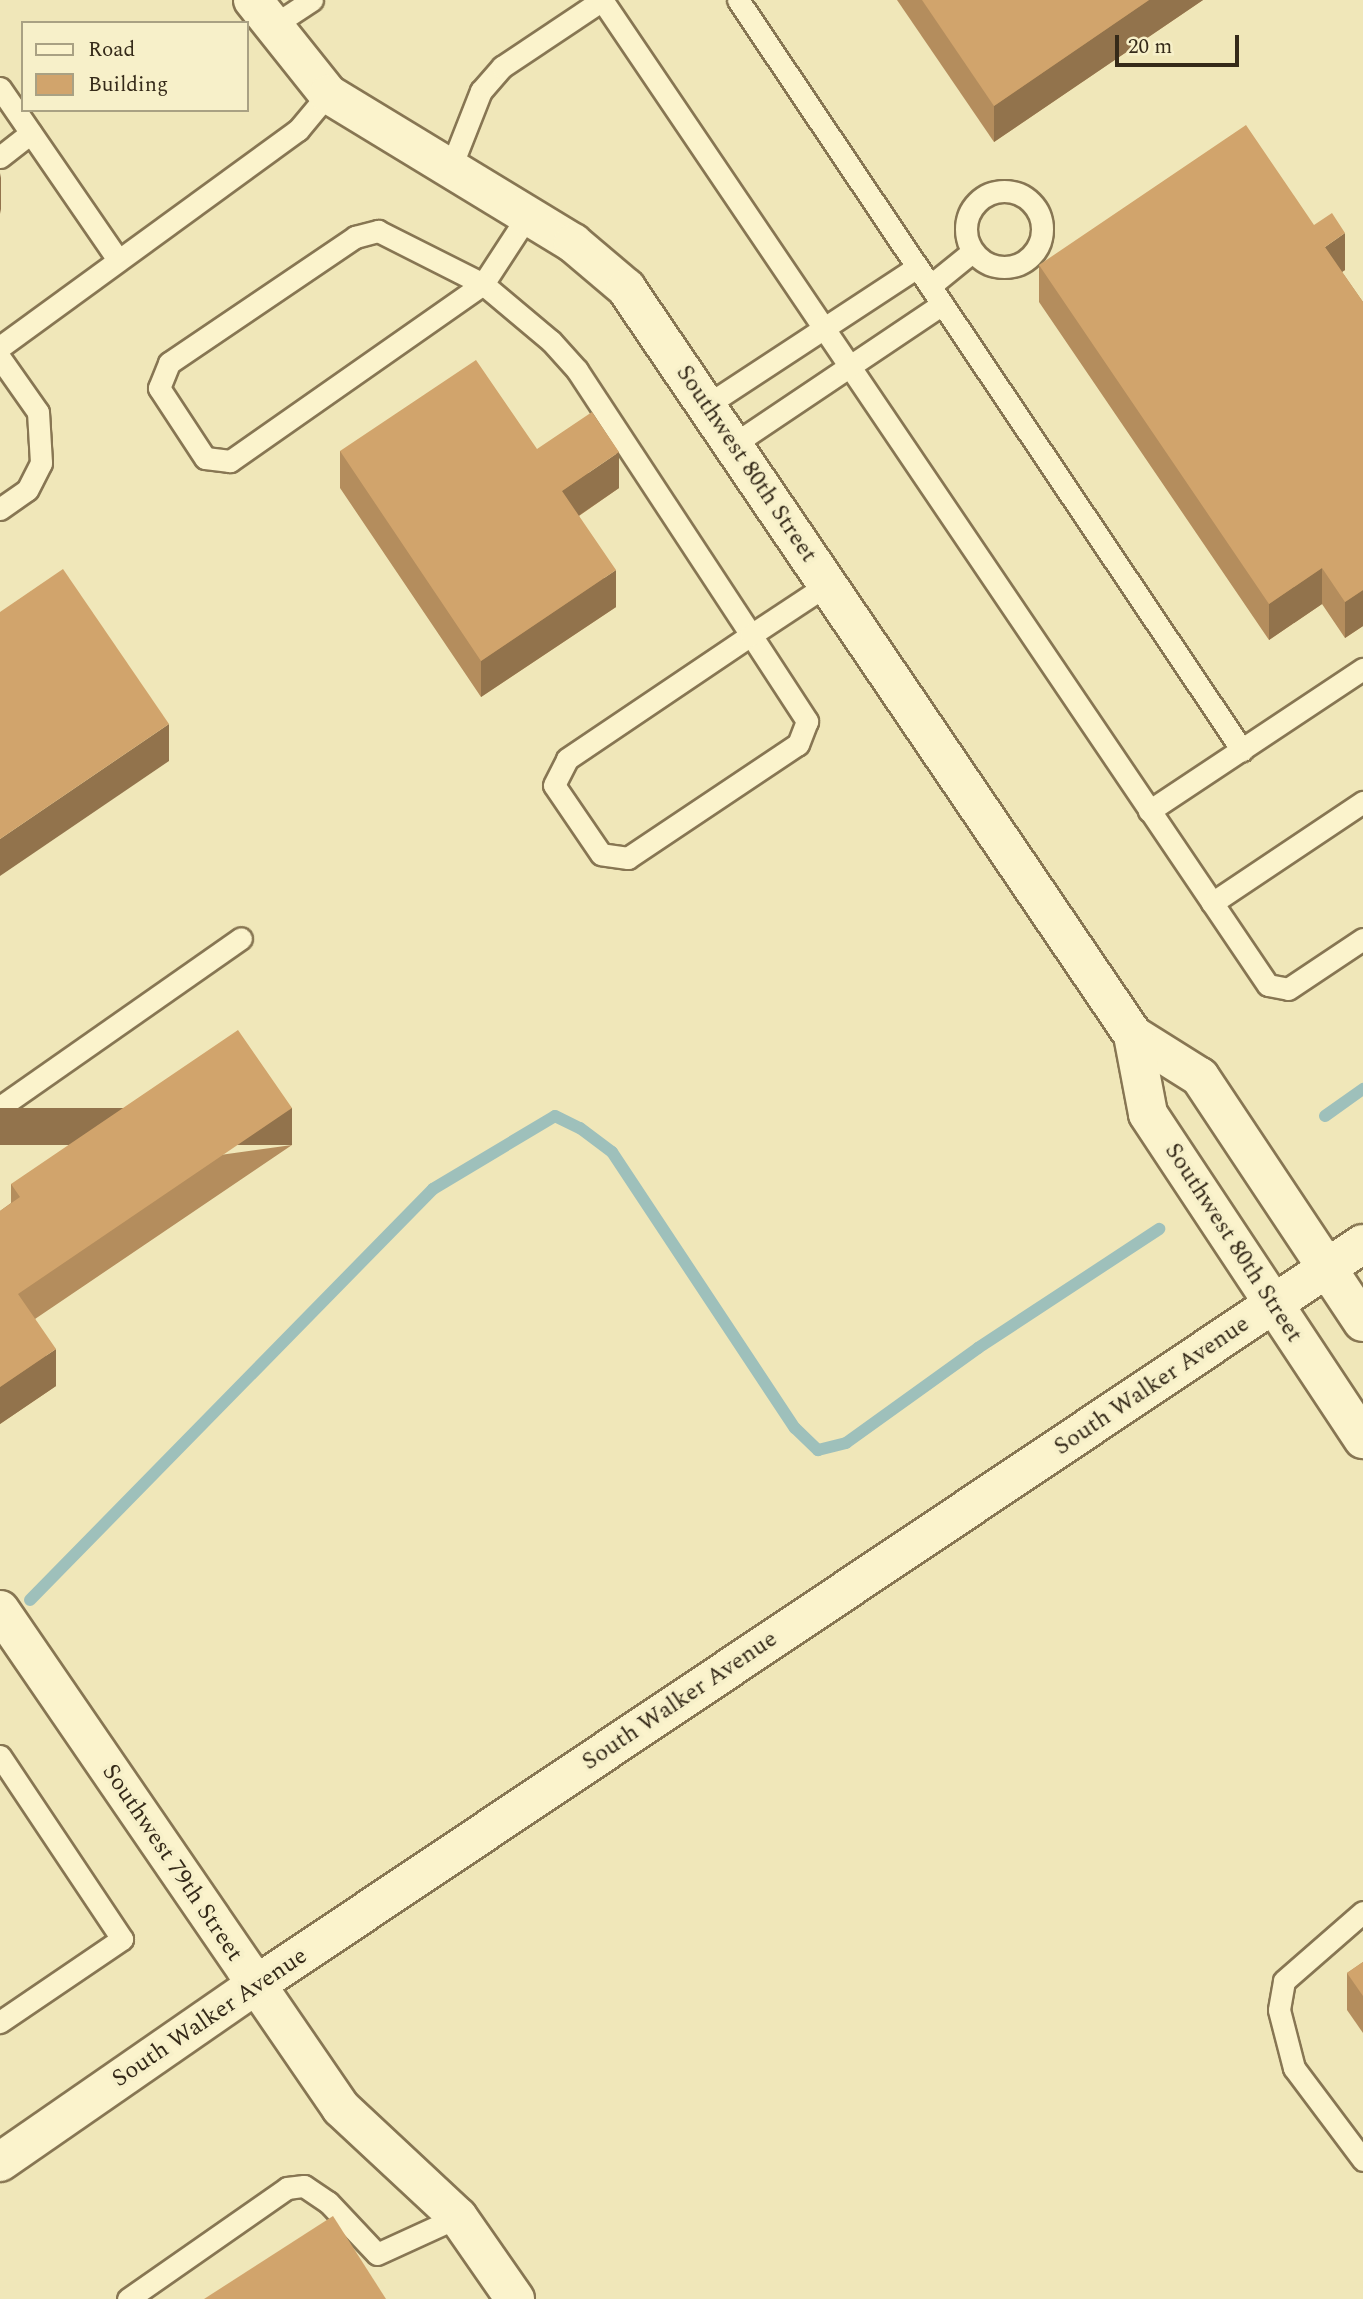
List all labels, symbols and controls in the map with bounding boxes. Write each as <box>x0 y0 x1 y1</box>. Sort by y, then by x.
legend <box>21 21 248 112</box>
scale bar <box>1118 21 1242 65</box>
text: 20 m <box>1128 31 1172 63</box>
text: Road <box>88 34 135 66</box>
text: Building <box>88 69 168 101</box>
street label: Southwest 80th Street <box>669 360 823 568</box>
street label: Southwest 80th Street <box>1158 1138 1308 1348</box>
street label: South Walker Avenue <box>1049 1310 1255 1462</box>
street label: South Walker Avenue <box>577 1625 783 1777</box>
street label: Southwest 79th Street <box>95 1759 249 1967</box>
street label: South Walker Avenue <box>107 1942 313 2094</box>

